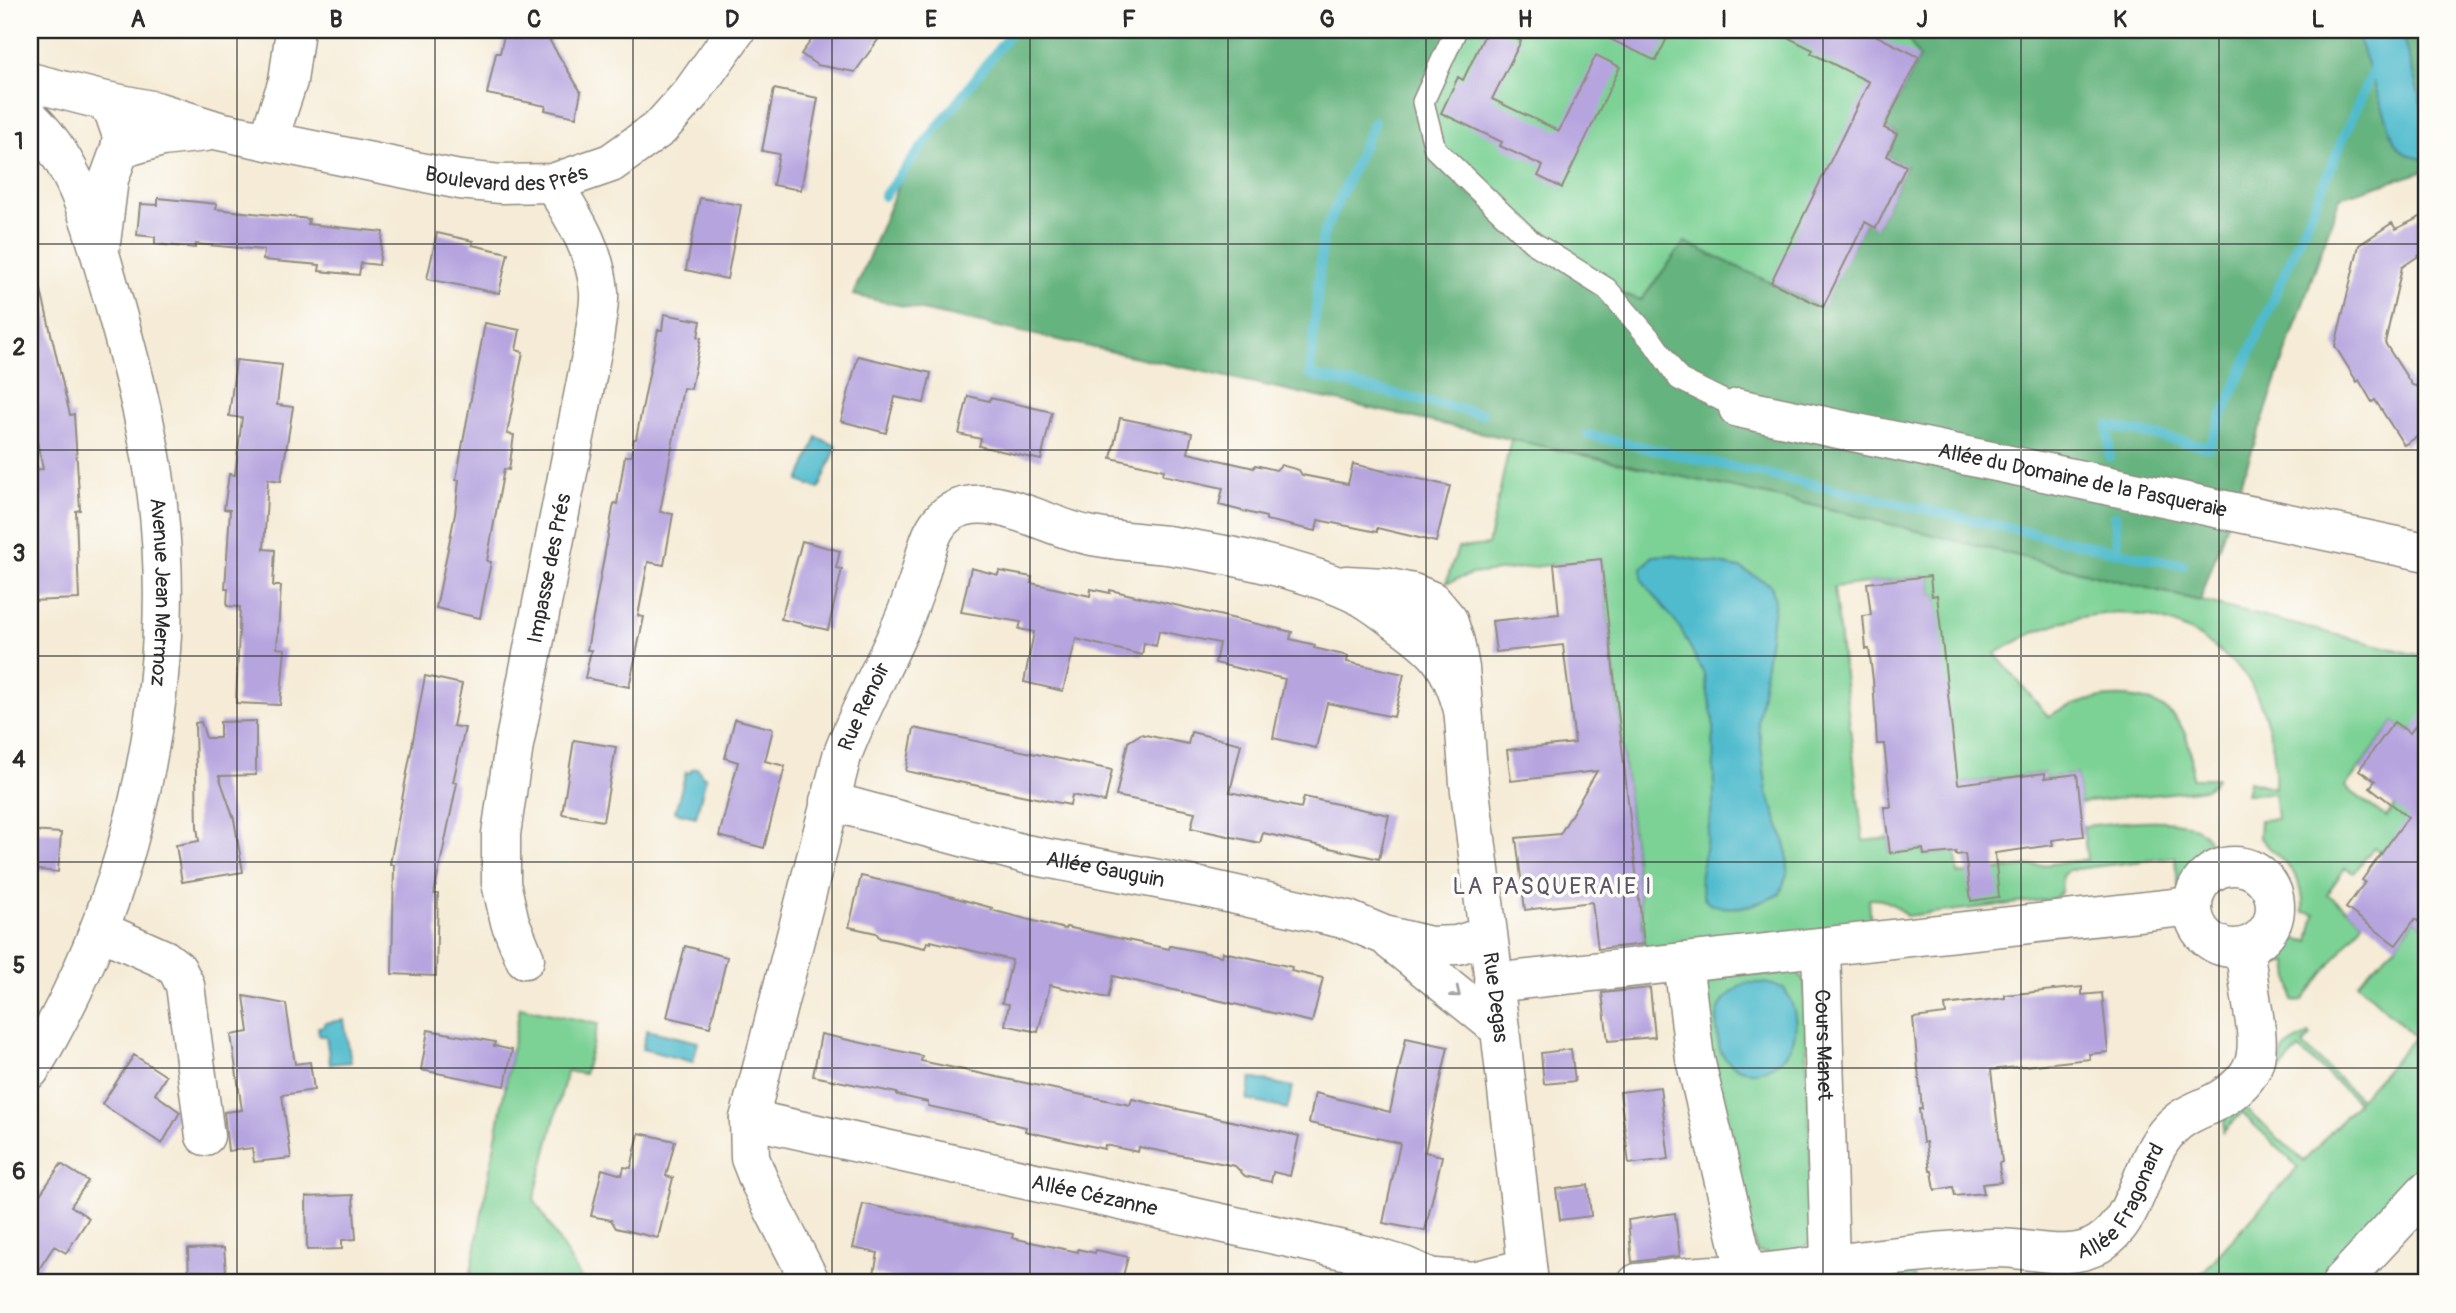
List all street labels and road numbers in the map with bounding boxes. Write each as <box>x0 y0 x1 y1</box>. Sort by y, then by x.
street label: Boulevard des Prés <box>423 158 592 198</box>
street label: Allée du Domaine de la Pasqueraie <box>1936 437 2230 524</box>
street label: Impasse des Prés <box>521 491 577 646</box>
street label: Avenue Jean Mermoz <box>144 496 176 688</box>
street label: Rue Renoir <box>832 657 896 755</box>
street label: Allée Gauguin <box>1044 845 1167 894</box>
street label: Rue Degas <box>1477 950 1515 1045</box>
street label: Cours Manet <box>1809 989 1839 1101</box>
street label: Allée Fragonard <box>2074 1138 2170 1265</box>
street label: Allée Cézanne <box>1029 1168 1161 1222</box>

